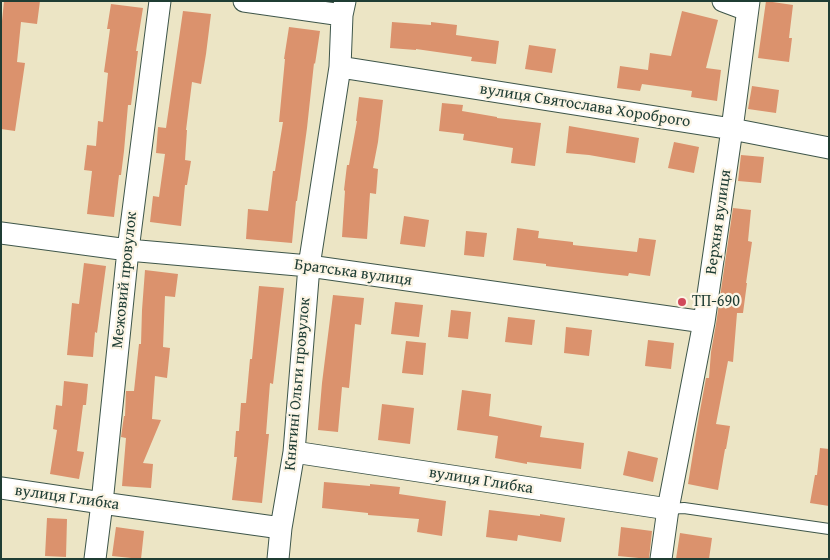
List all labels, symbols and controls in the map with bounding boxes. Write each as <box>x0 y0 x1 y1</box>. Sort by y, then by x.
street label: вулиця Святослава Хороброго <box>478 80 692 132</box>
street label: Верхня вулиця <box>702 168 736 276</box>
street label: Межовий провулок <box>108 211 142 349</box>
street label: Братська вулиця <box>293 255 413 291</box>
place label: ТП-690 <box>692 292 740 312</box>
marker: ТП-690 <box>676 296 688 308</box>
street label: Княгині Ольги провулок <box>281 297 315 471</box>
street label: вулиця Глибка <box>428 463 534 499</box>
street label: вулиця Глибка <box>14 481 120 515</box>

